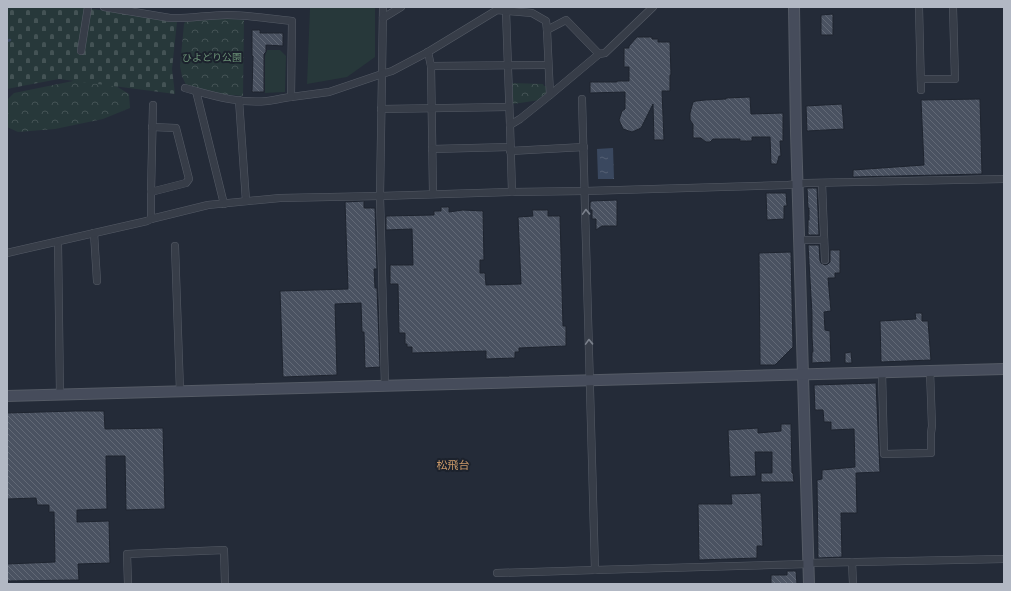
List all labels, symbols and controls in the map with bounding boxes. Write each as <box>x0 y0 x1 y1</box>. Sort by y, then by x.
park label: ひよどり公園 <box>182 51 242 63</box>
one-way arrow <box>581 209 590 215</box>
one-way arrow <box>585 339 593 345</box>
district label: 松飛台 <box>437 458 470 471</box>

